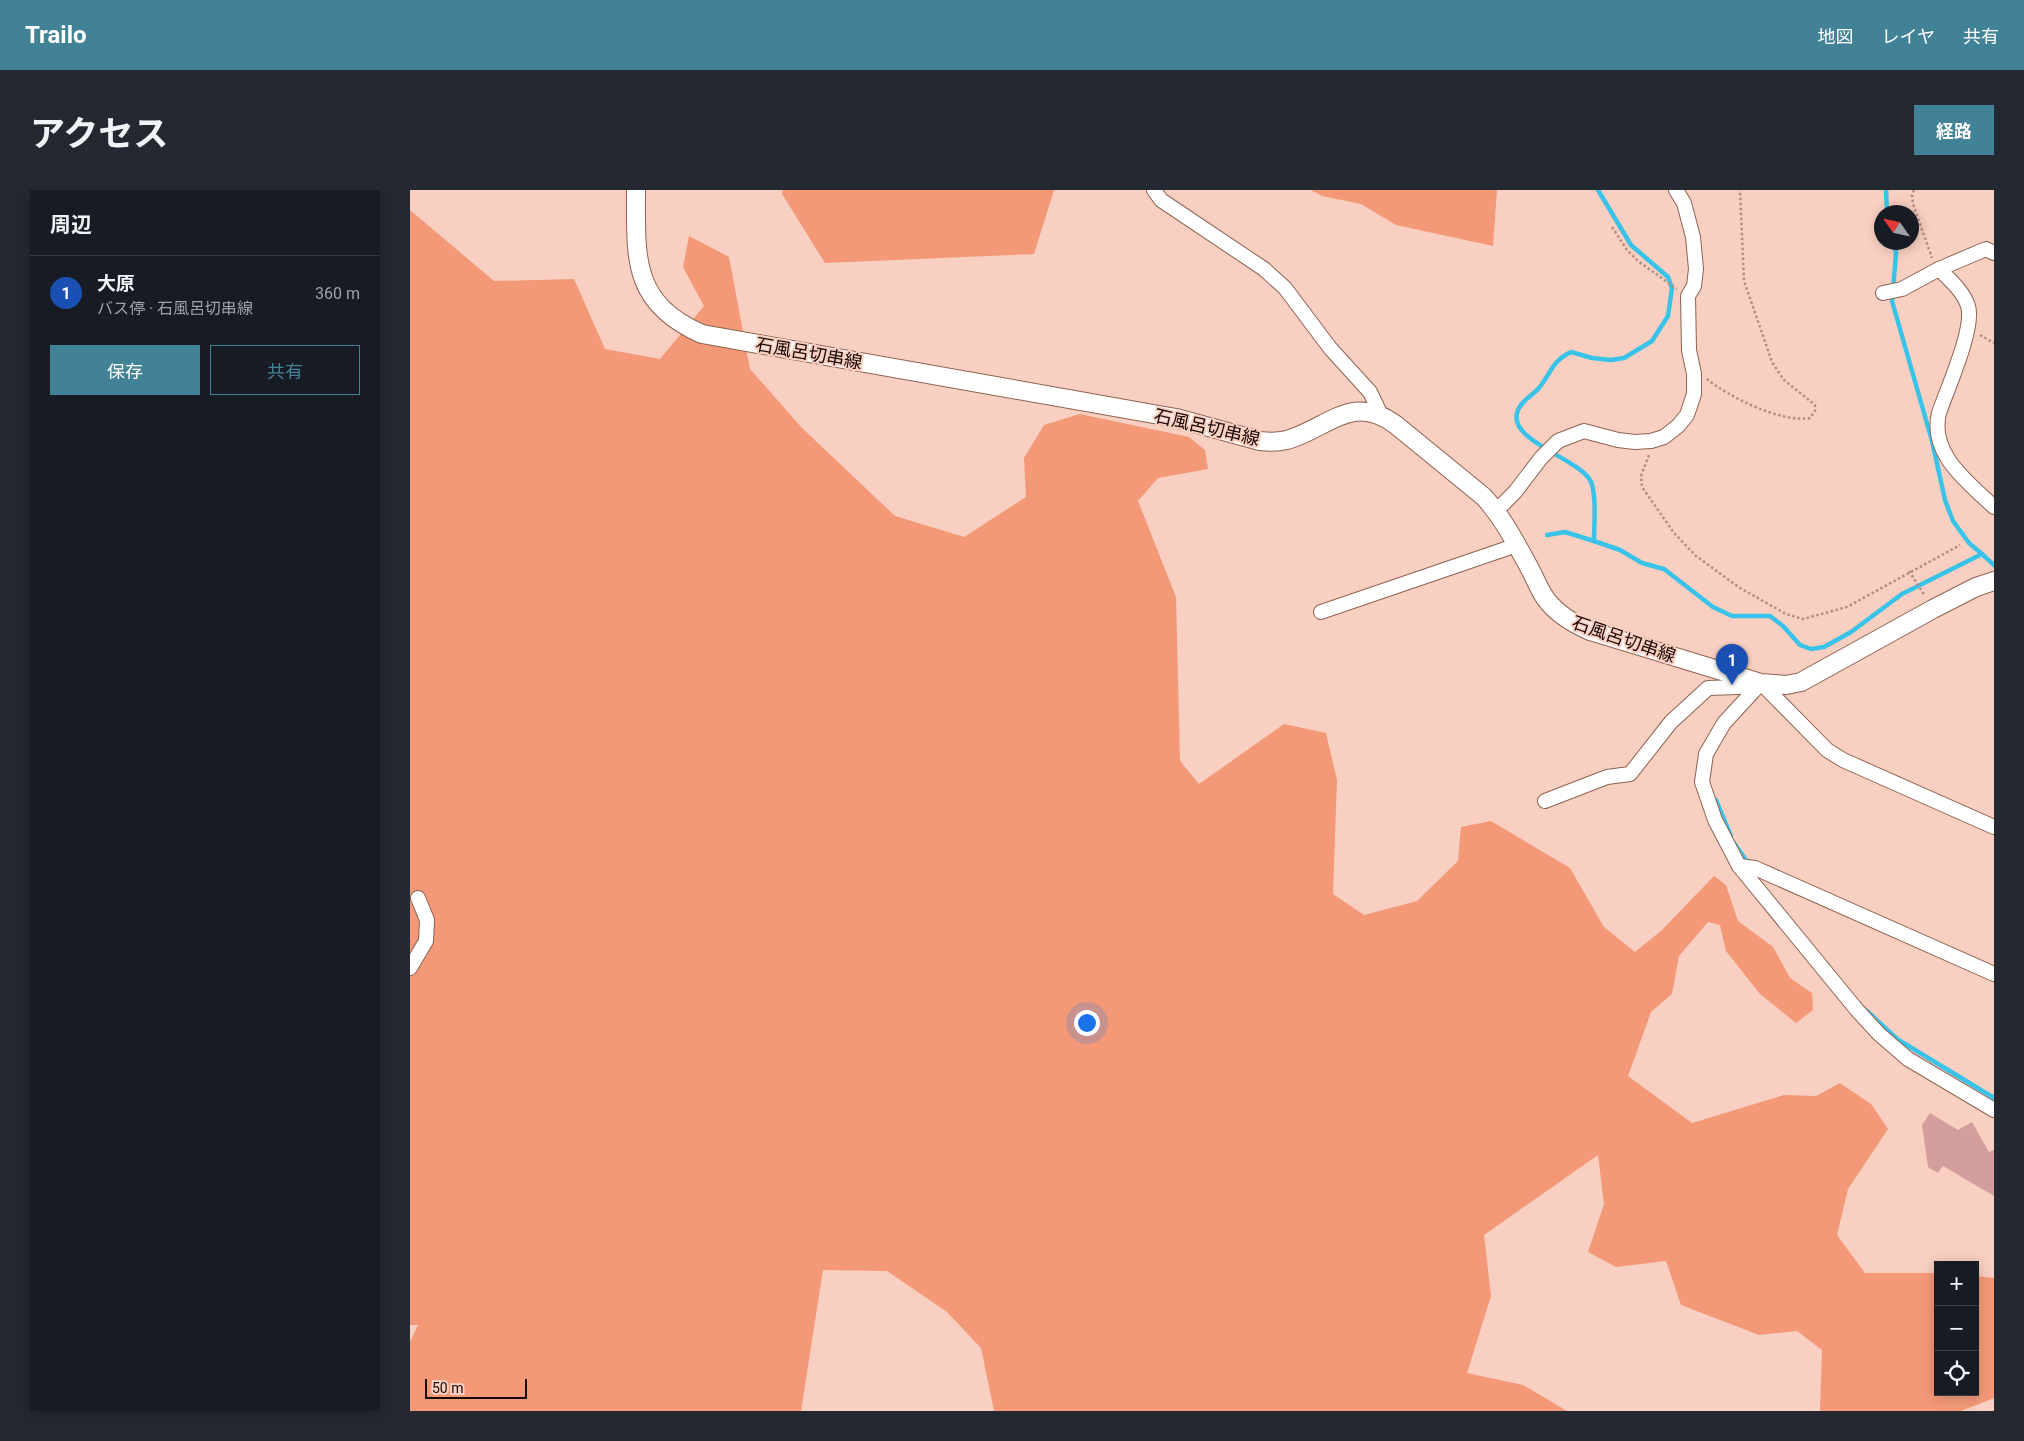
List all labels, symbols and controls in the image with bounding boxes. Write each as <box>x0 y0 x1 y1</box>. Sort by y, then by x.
text: Trailo <box>25 21 87 49</box>
text: 地図 <box>1818 26 1854 47</box>
text: レイヤ <box>1882 26 1935 47</box>
text: 共有 <box>1963 26 1999 47</box>
button: 経路 <box>1914 105 1994 155</box>
text: アクセス <box>30 114 168 155</box>
north arrow <box>1874 205 1919 250</box>
text: 周辺 <box>50 213 92 237</box>
text: 大原 <box>97 272 135 295</box>
text: 1 <box>61 284 71 303</box>
text: 360 m <box>315 284 360 303</box>
text: バス停 · 石風呂切串線 <box>97 299 253 318</box>
street label: 石風呂切串線 <box>754 333 864 373</box>
button: 保存 <box>50 345 200 395</box>
button: 共有 <box>210 345 360 395</box>
street label: 石風呂切串線 <box>1152 405 1262 449</box>
street label: 石風呂切串線 <box>1570 611 1678 667</box>
pin: 1 <box>1716 644 1748 685</box>
your location <box>1074 1010 1100 1036</box>
map controls <box>1934 1261 1979 1396</box>
button: + <box>1934 1261 1979 1306</box>
button: − <box>1934 1306 1979 1351</box>
button: locate <box>1934 1351 1979 1396</box>
scale bar <box>425 1376 528 1399</box>
text: 50 m <box>432 1380 464 1396</box>

